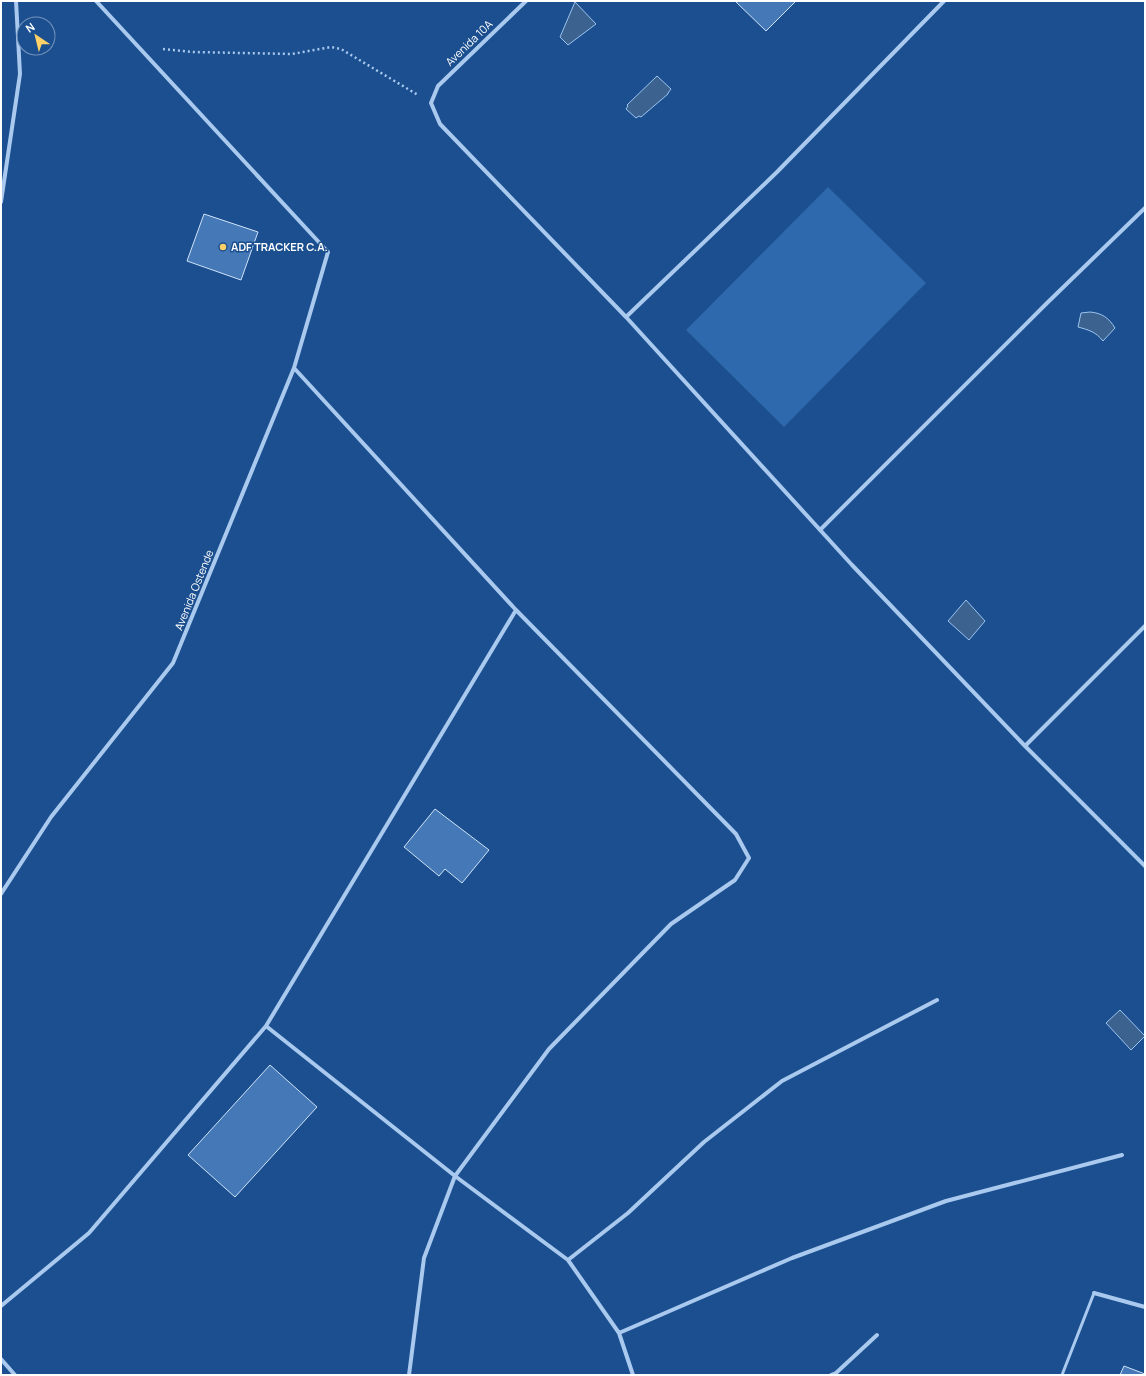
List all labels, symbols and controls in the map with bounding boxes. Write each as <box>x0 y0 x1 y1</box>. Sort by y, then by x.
north arrow <box>16 16 56 56</box>
street label: Avenida 10A <box>442 16 495 69</box>
text: N <box>22 19 38 36</box>
place label: ADF TRACKER C.A. <box>231 239 328 254</box>
marker: ADF TRACKER C.A. <box>218 242 228 252</box>
street label: Avenida Ostende <box>171 547 217 632</box>

